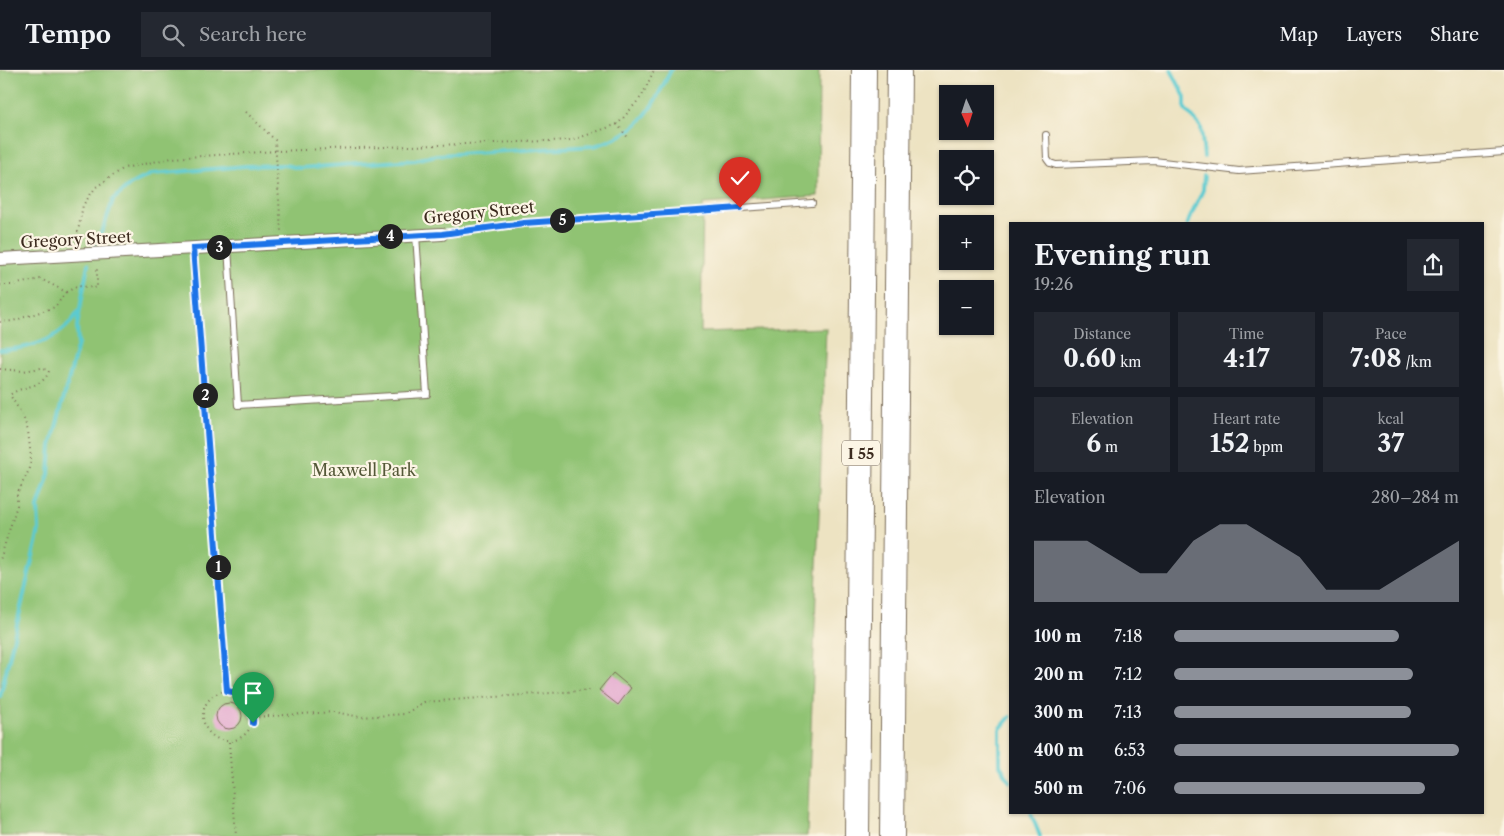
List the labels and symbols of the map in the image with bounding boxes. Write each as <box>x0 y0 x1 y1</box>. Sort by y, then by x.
north arrow <box>939 85 994 140</box>
pin <box>719 157 761 208</box>
street label: Gregory Street <box>423 196 536 228</box>
pin: 5 <box>550 208 574 232</box>
pin: 4 <box>378 224 402 248</box>
street label: Gregory Street <box>20 226 132 252</box>
pin: 3 <box>206 234 232 260</box>
pin: 2 <box>192 382 218 408</box>
road number: I 55 <box>842 440 880 466</box>
park label: Maxwell Park <box>312 460 417 480</box>
pin: 1 <box>206 554 230 580</box>
pin <box>232 672 274 723</box>

